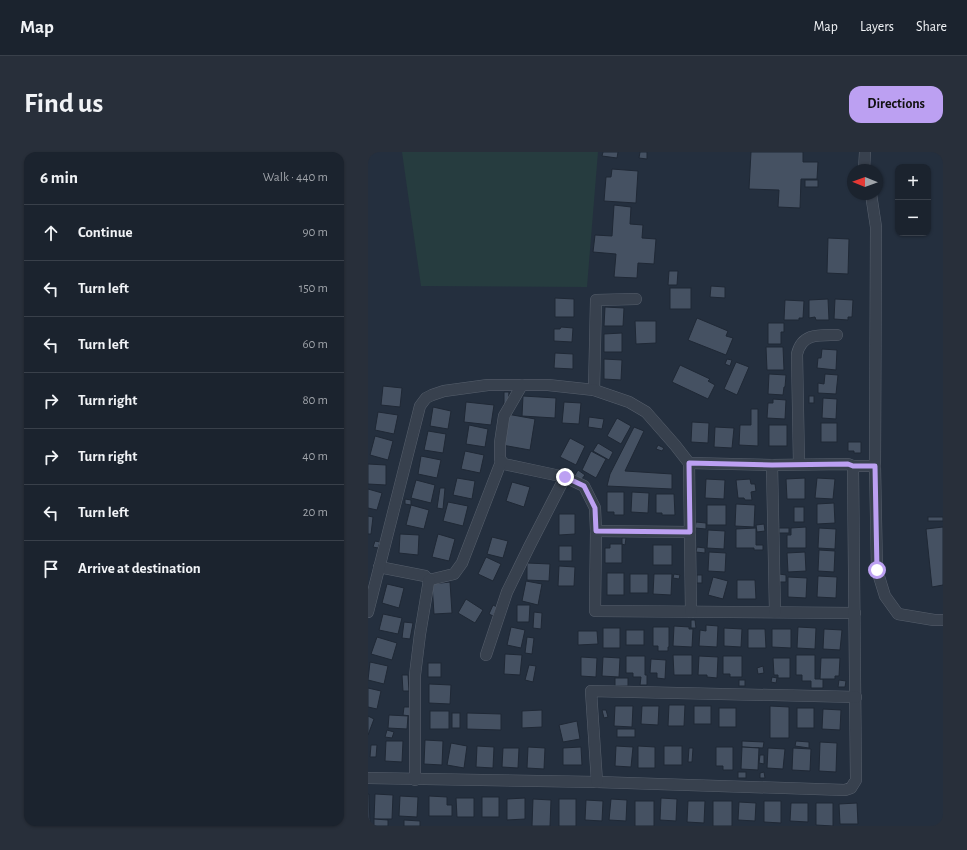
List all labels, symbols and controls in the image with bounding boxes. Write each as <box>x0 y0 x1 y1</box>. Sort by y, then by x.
text: Map <box>20 18 54 37</box>
text: Map <box>813 20 838 34</box>
text: Layers <box>860 20 894 34</box>
text: Share <box>916 20 947 34</box>
button: Directions <box>849 86 943 123</box>
text: Find us <box>24 90 103 118</box>
north arrow <box>847 164 883 200</box>
map controls <box>895 164 931 236</box>
button: + <box>895 164 931 200</box>
text: 6 min <box>40 169 78 186</box>
text: Walk · 440 m <box>263 171 328 184</box>
button: − <box>895 200 931 236</box>
icon: ahead <box>40 222 62 244</box>
text: Continue <box>78 225 133 240</box>
text: 90 m <box>302 226 328 239</box>
icon: left <box>40 278 62 300</box>
text: Turn left <box>78 281 129 296</box>
text: 150 m <box>299 282 328 295</box>
icon: left <box>40 334 62 356</box>
text: Turn left <box>78 337 129 352</box>
text: 60 m <box>302 338 328 351</box>
icon: right <box>40 390 62 412</box>
text: Turn right <box>78 393 137 408</box>
text: 80 m <box>302 394 328 407</box>
icon: right <box>40 446 62 468</box>
text: Turn right <box>78 449 137 464</box>
text: 40 m <box>302 450 328 463</box>
route end <box>556 468 574 486</box>
icon: left <box>40 502 62 524</box>
text: Turn left <box>78 505 129 520</box>
text: 20 m <box>303 506 328 519</box>
icon: arrive <box>40 558 62 580</box>
text: Arrive at destination <box>78 561 201 576</box>
route start <box>868 561 886 579</box>

